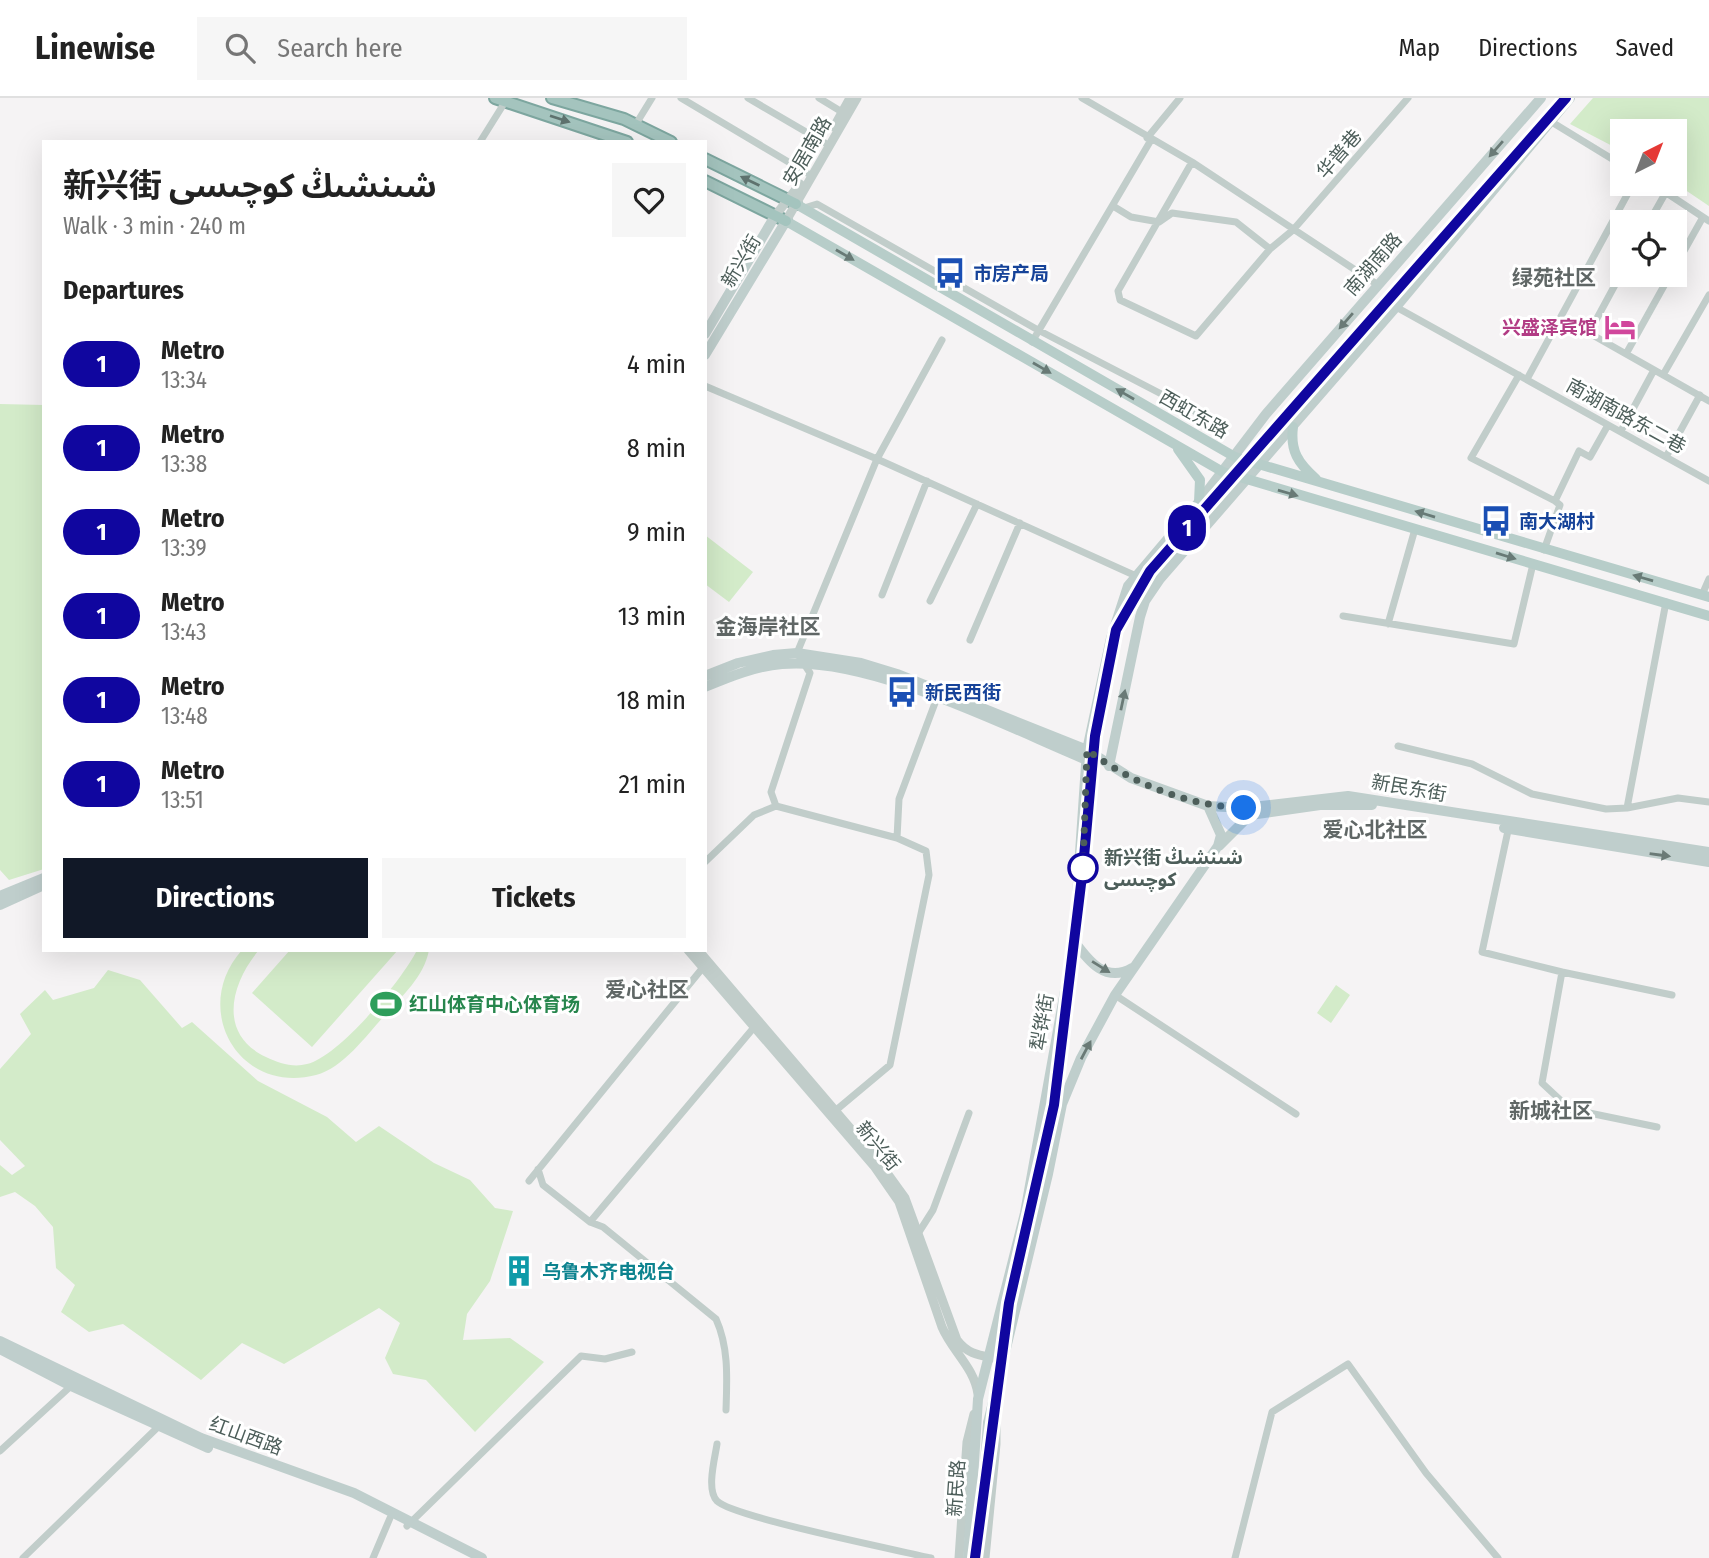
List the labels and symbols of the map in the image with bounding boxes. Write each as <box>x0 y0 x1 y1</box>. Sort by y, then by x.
street label: 安居南路 <box>778 112 836 190</box>
one-way arrow <box>549 114 570 124</box>
north arrow <box>1610 119 1687 196</box>
street label: 华普巷 <box>1312 125 1366 183</box>
one-way arrow <box>1489 141 1504 158</box>
one-way arrow <box>740 176 760 187</box>
street label: 南湖南路 <box>1339 228 1407 300</box>
street label: 新兴街 <box>716 231 766 291</box>
one-way arrow <box>835 249 855 261</box>
bus stop icon: 市房产局 <box>933 256 967 290</box>
place label: 市房产局 <box>973 262 1049 285</box>
district label: 绿苑社区 <box>1512 265 1596 291</box>
hotel icon: 兴盛泽宾馆 <box>1603 310 1637 344</box>
one-way arrow <box>1339 312 1355 329</box>
place label: 兴盛泽宾馆 <box>1502 316 1597 339</box>
one-way arrow <box>1033 362 1052 374</box>
street label: 南湖南路东二巷 <box>1562 374 1690 458</box>
street label: 西虹东路 <box>1155 385 1233 443</box>
one-way arrow <box>1115 388 1134 400</box>
one-way arrow <box>1278 488 1299 498</box>
bus stop icon: 南大湖村 <box>1479 504 1513 538</box>
line badge: 1 <box>1164 505 1210 551</box>
one-way arrow <box>1415 508 1436 518</box>
place label: 南大湖村 <box>1519 510 1595 533</box>
one-way arrow <box>1496 552 1517 562</box>
one-way arrow <box>1633 573 1654 583</box>
district label: 金海岸社区 <box>716 614 821 640</box>
bus stop icon: 新民西街 <box>885 675 919 709</box>
place label: 新民西街 <box>925 681 1001 704</box>
one-way arrow <box>1117 689 1128 711</box>
street label: 新民东街 <box>1370 770 1448 806</box>
your location <box>1226 790 1261 825</box>
district label: 爱心北社区 <box>1323 817 1428 843</box>
place label: 新兴街 شىنشىڭ كوچىسى <box>1104 846 1243 891</box>
one-way arrow <box>1650 850 1672 861</box>
marker: 新兴街 شىنشىڭ كوچىسى <box>1068 853 1098 883</box>
one-way arrow <box>1091 961 1110 974</box>
district label: 爱心社区 <box>605 977 689 1003</box>
sports icon: 红山体育中心体育场 <box>369 987 403 1021</box>
street label: 犁铧街 <box>1026 992 1058 1052</box>
place label: 红山体育中心体育场 <box>409 993 580 1016</box>
one-way arrow <box>1080 1040 1091 1060</box>
district label: 新城社区 <box>1509 1098 1593 1124</box>
street label: 新兴街 <box>851 1117 905 1175</box>
building icon: 乌鲁木齐电视台 <box>502 1254 536 1288</box>
place label: 乌鲁木齐电视台 <box>542 1260 675 1283</box>
street label: 红山西路 <box>206 1412 286 1460</box>
street label: 新民路 <box>943 1459 969 1517</box>

